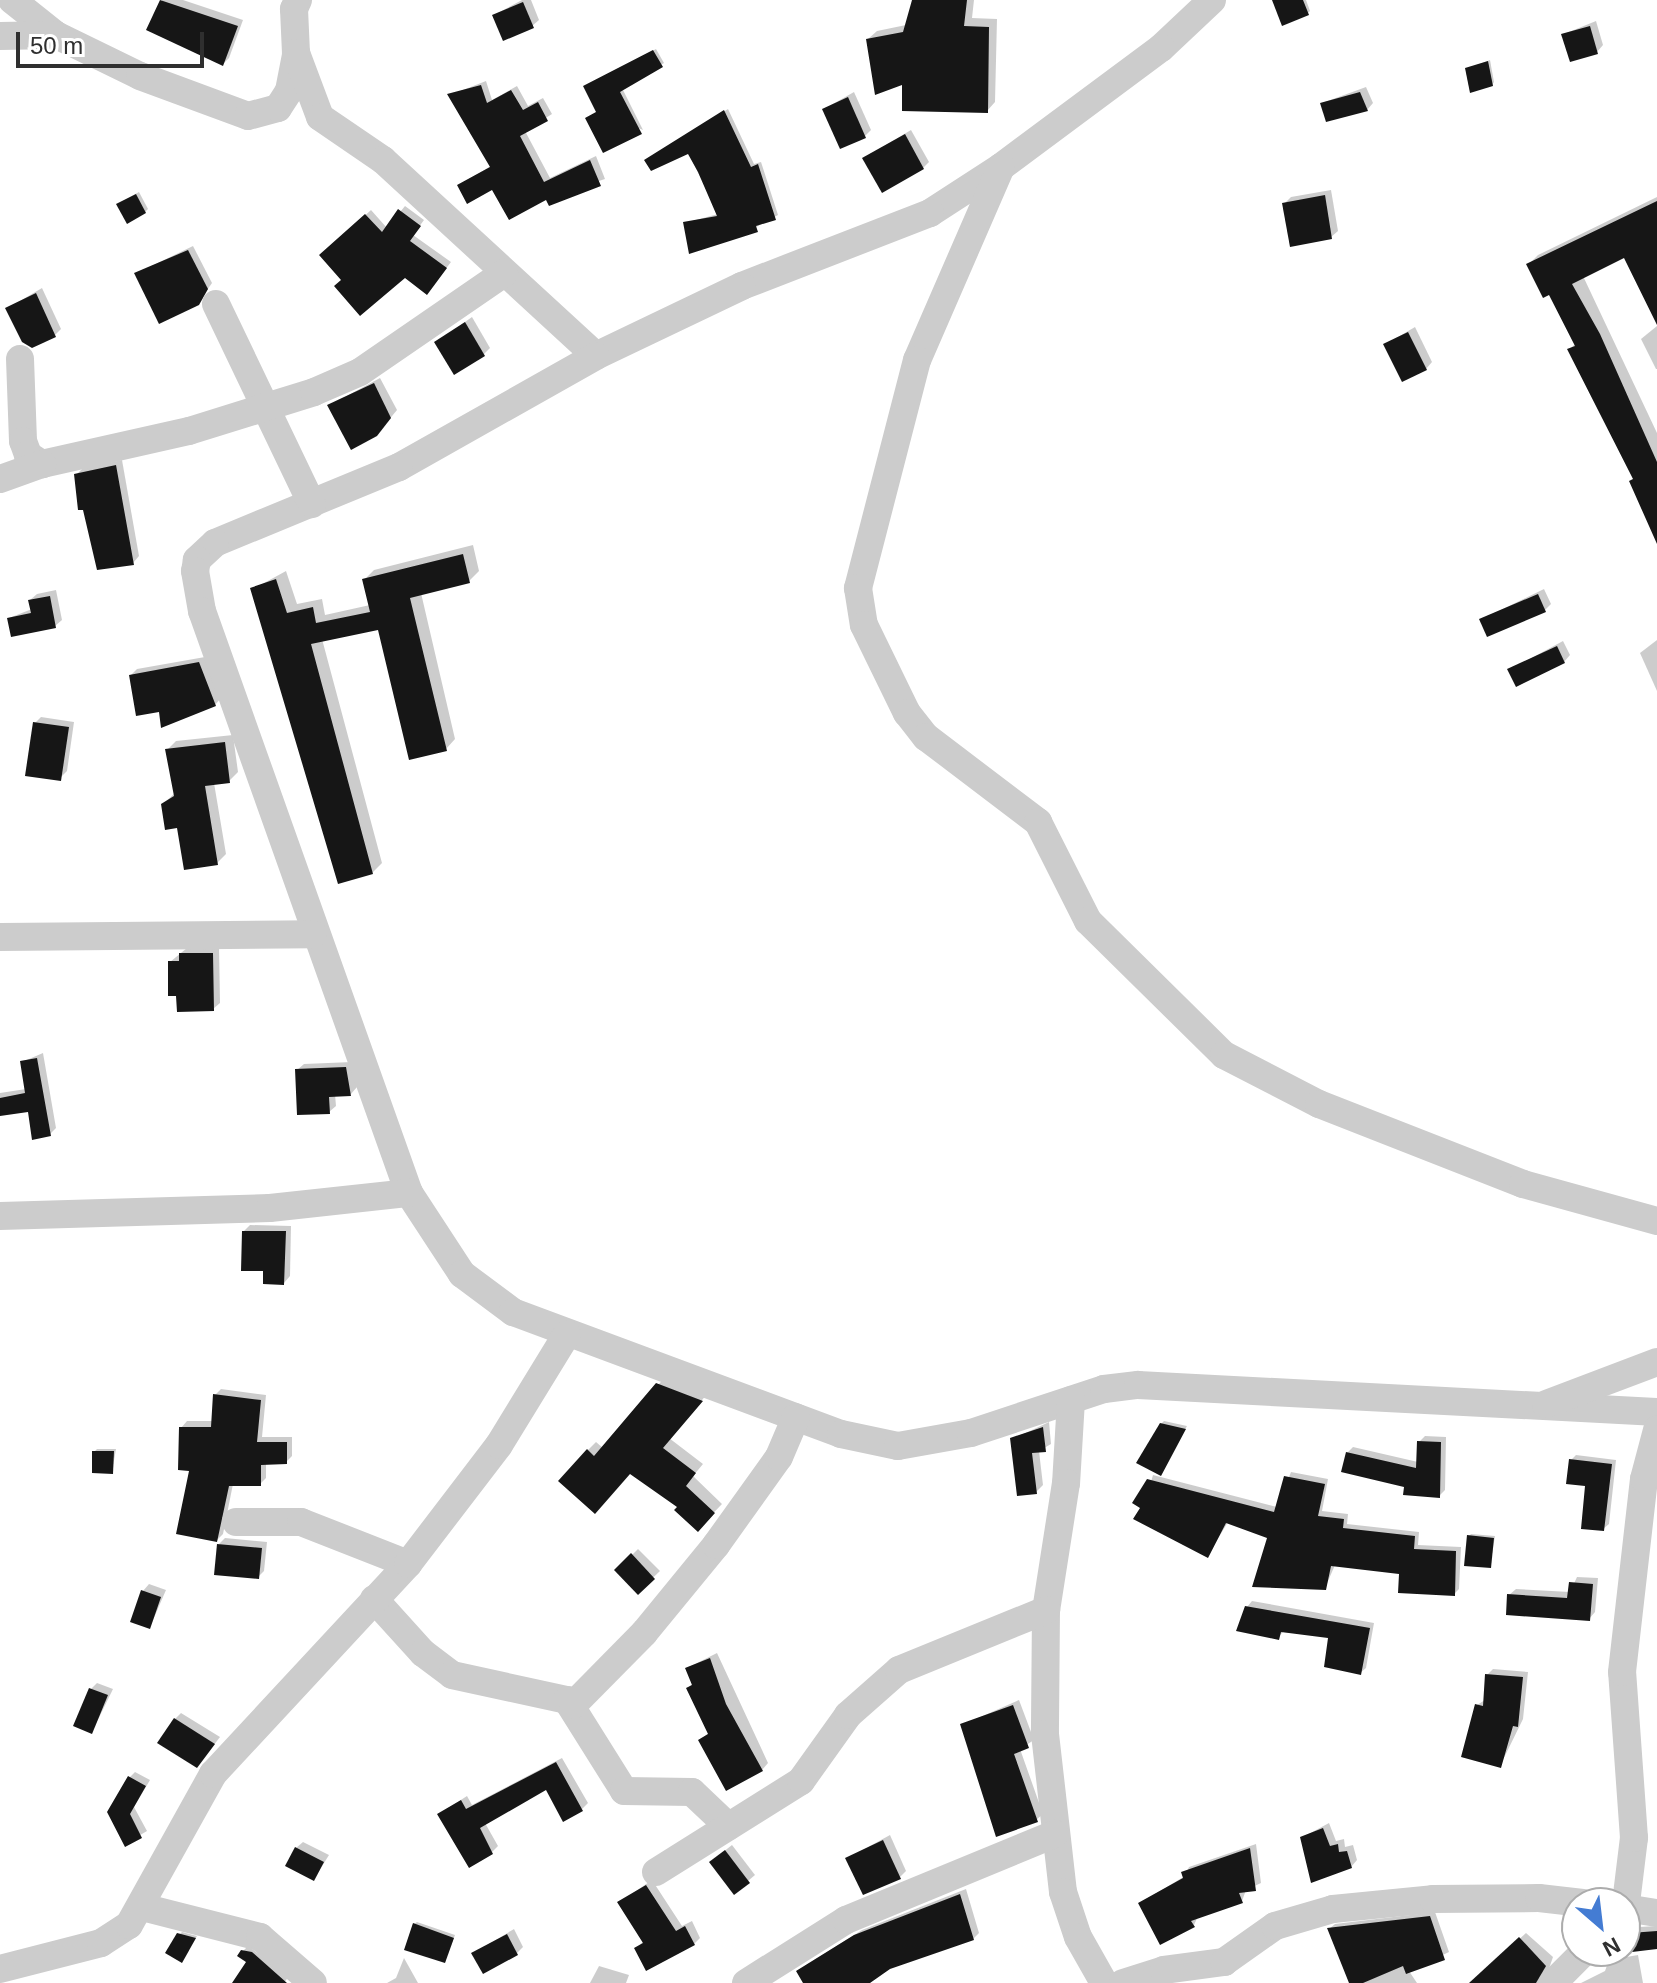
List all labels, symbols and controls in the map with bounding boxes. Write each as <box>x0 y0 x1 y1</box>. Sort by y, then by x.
scale bar <box>20 16 208 66</box>
text: 50 m <box>30 32 83 59</box>
north arrow <box>1561 1887 1641 1967</box>
text: N <box>1599 1932 1624 1962</box>

